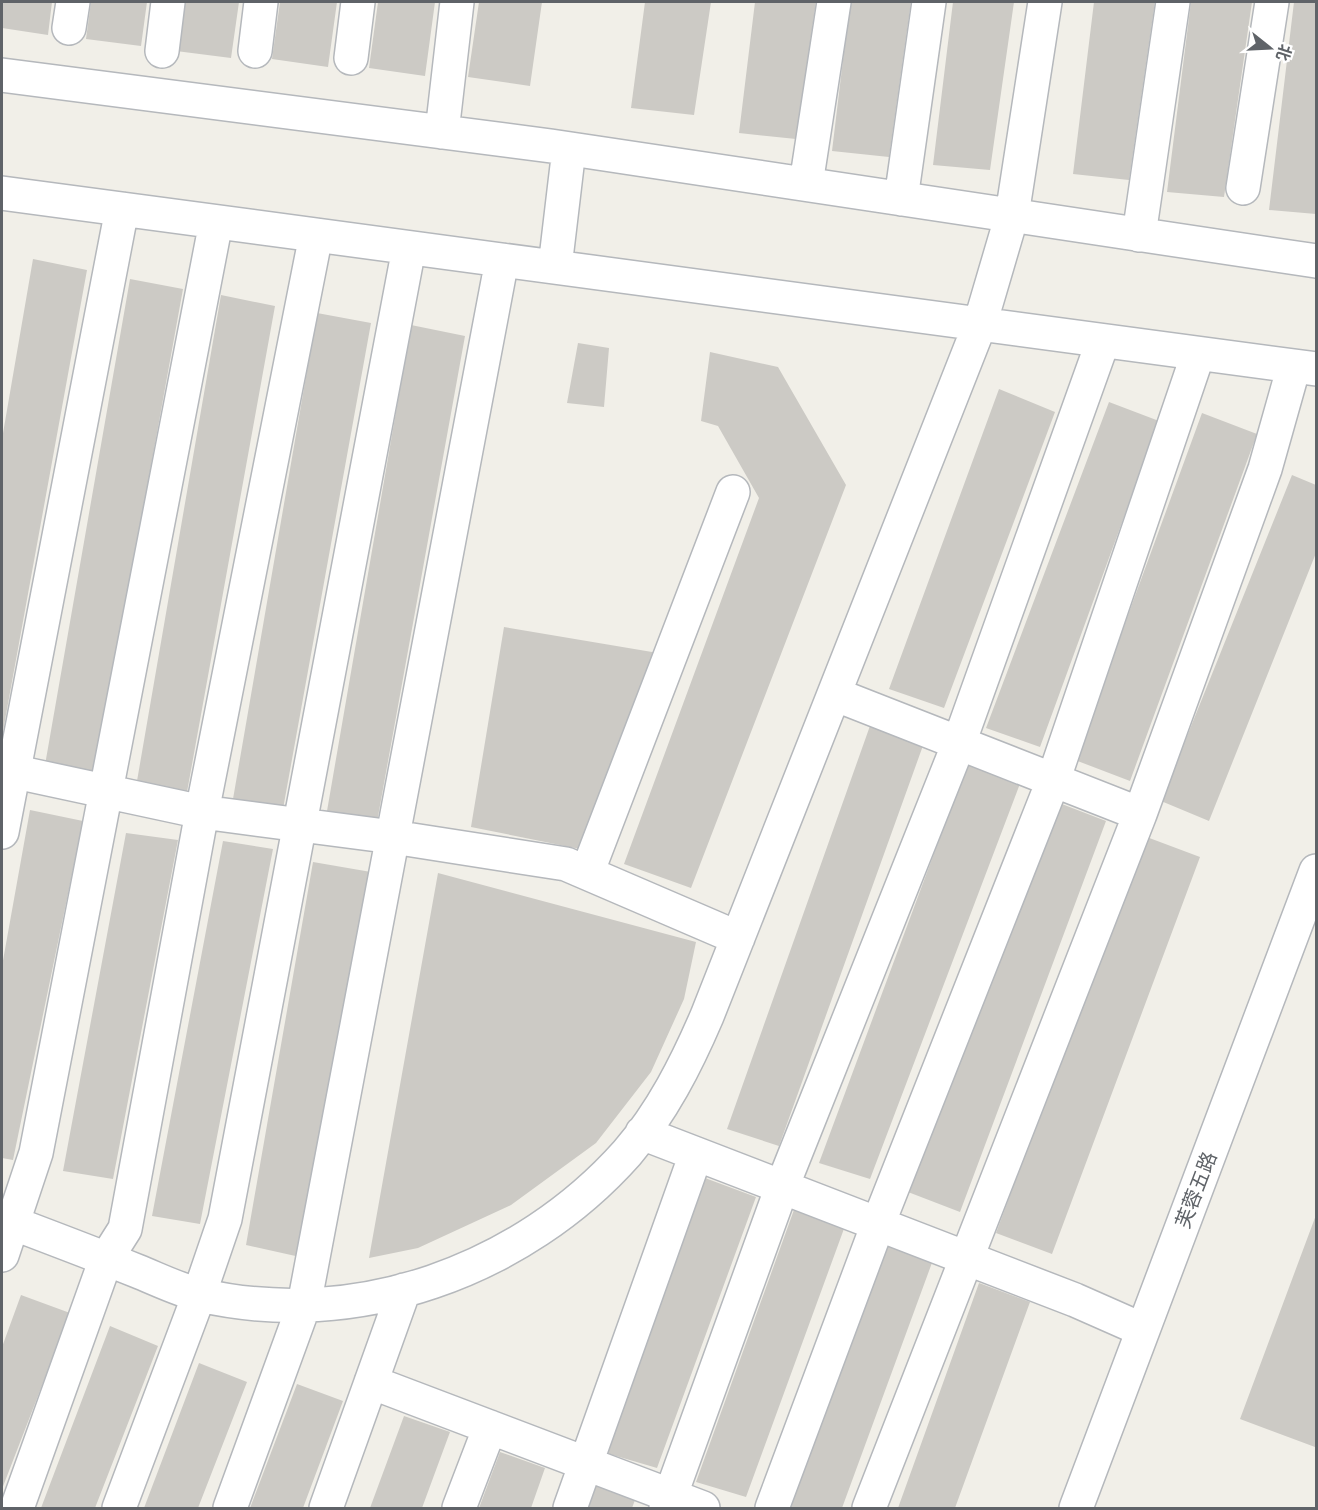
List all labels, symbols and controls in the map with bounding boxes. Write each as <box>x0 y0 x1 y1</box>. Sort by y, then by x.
north arrow <box>1240 18 1300 78</box>
text: 北 <box>1272 42 1295 63</box>
street label: 芙蓉五路 <box>1170 1148 1222 1232</box>

